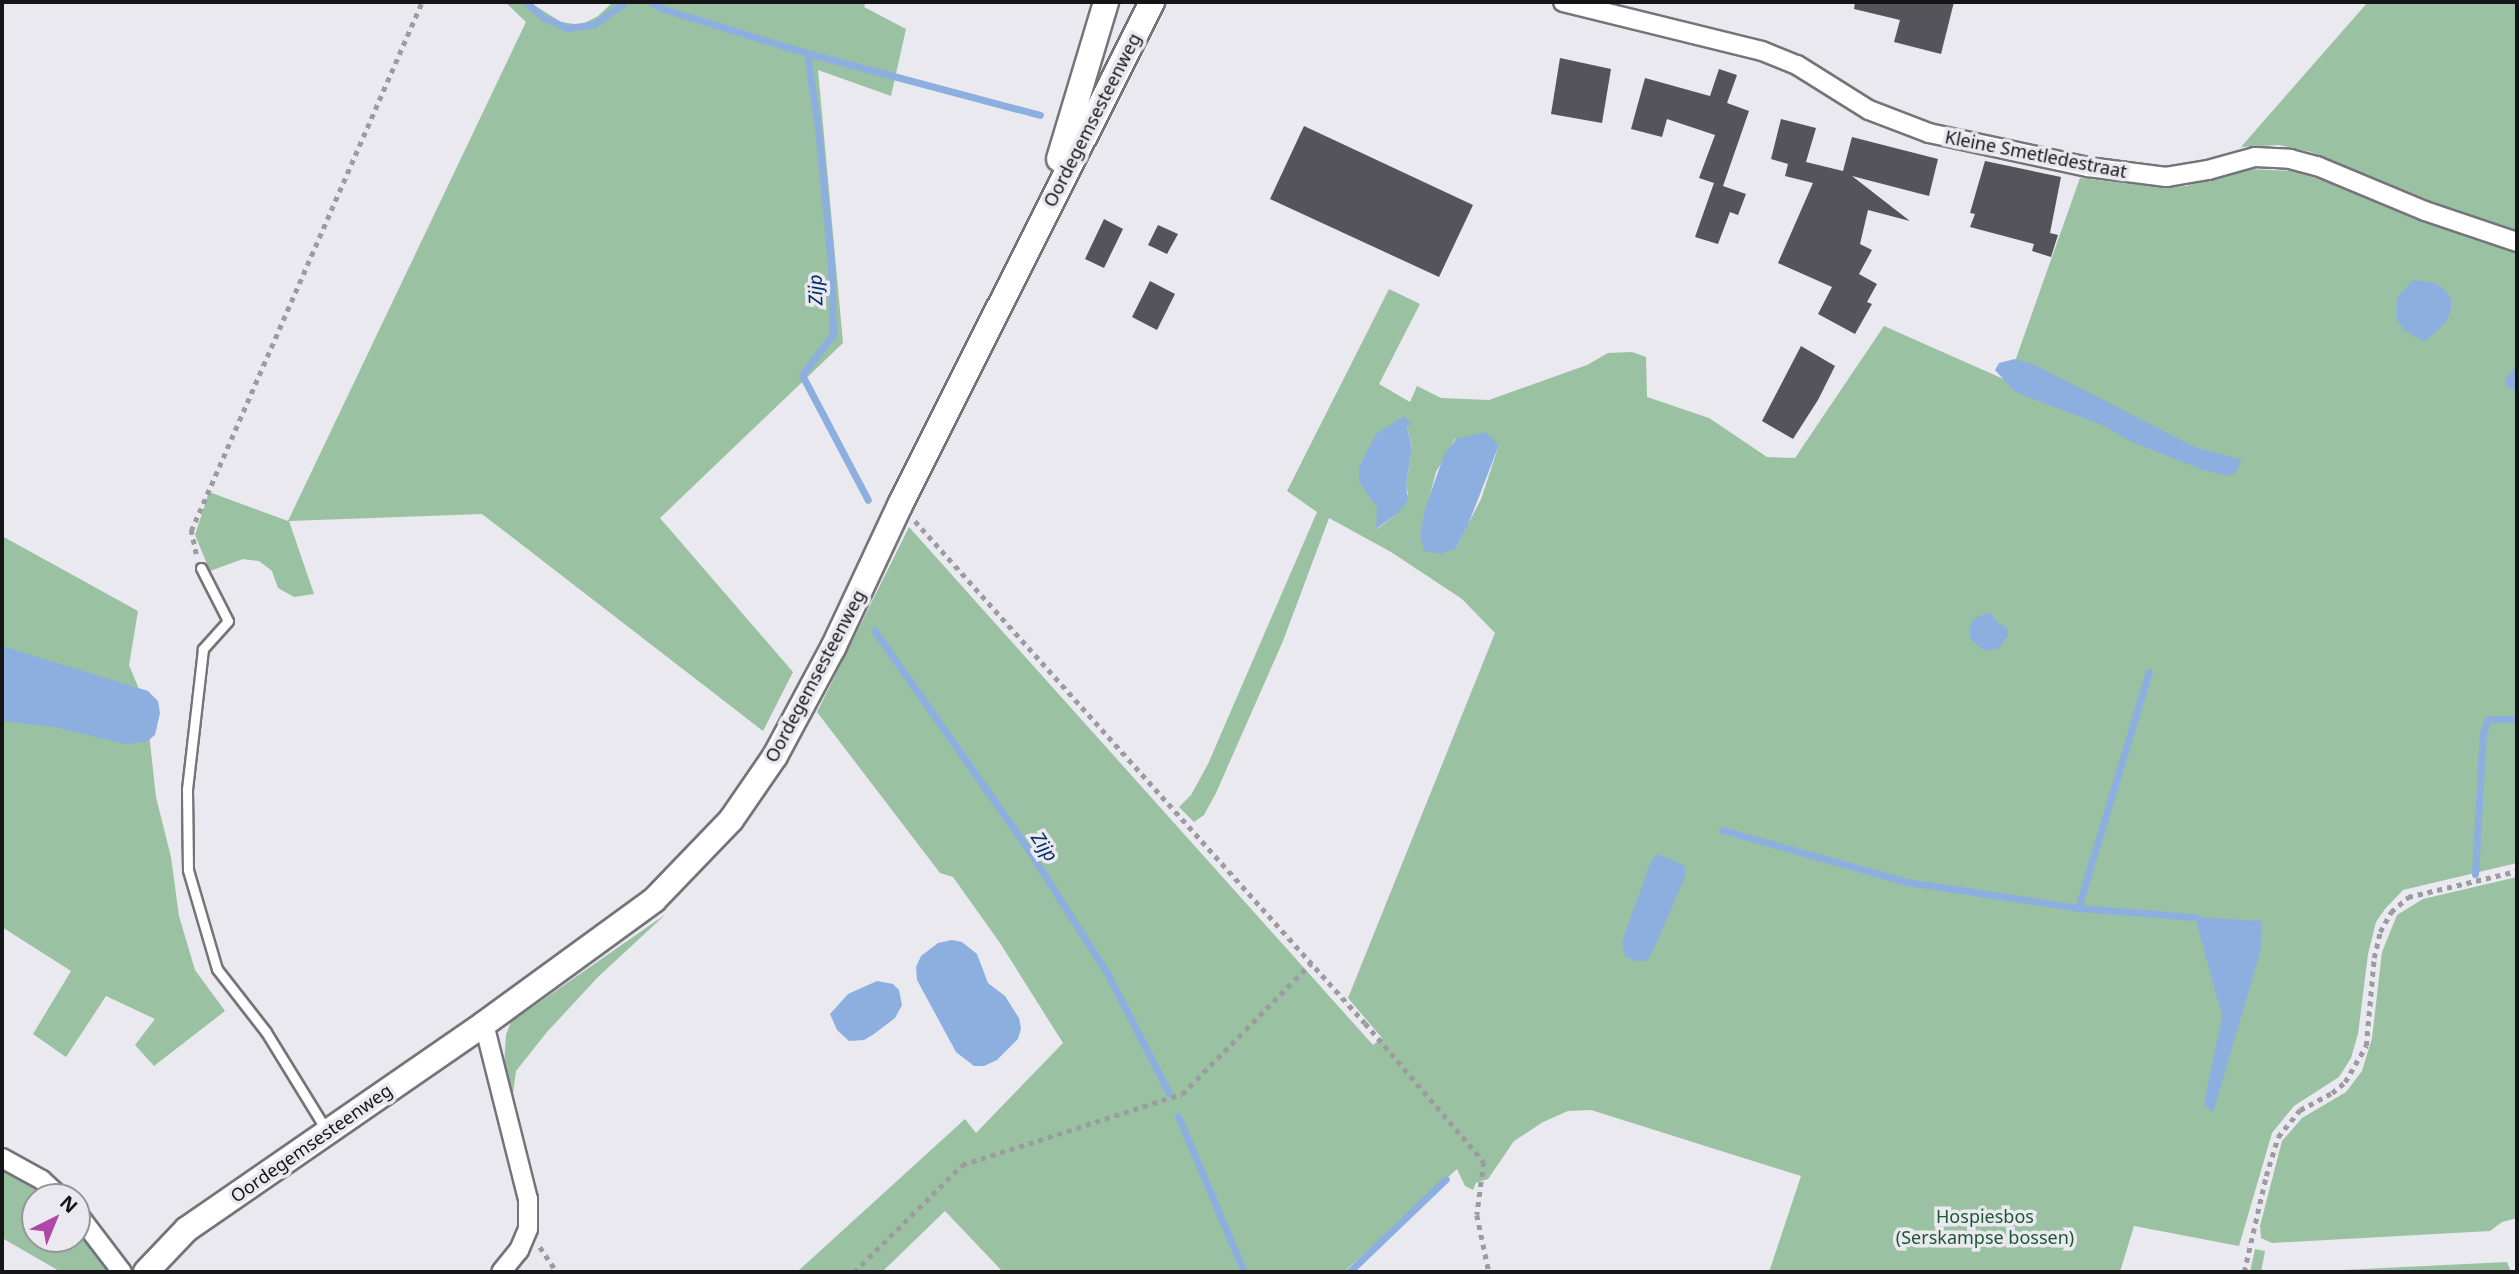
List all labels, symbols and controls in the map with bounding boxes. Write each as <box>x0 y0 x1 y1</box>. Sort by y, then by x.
street label: Oordegemsesteenweg <box>1039 30 1145 210</box>
street label: Kleine Smetledestraat <box>1943 126 2129 182</box>
water label: Zijp <box>804 274 828 306</box>
street label: Oordegemsesteenweg <box>760 586 870 766</box>
water label: Zijp <box>1026 828 1062 866</box>
street label: Oordegemsesteenweg <box>226 1079 396 1207</box>
north arrow <box>21 1183 91 1253</box>
text: N <box>54 1189 83 1219</box>
park label: Hospiesbos (Serskampse bossen) <box>1896 1206 2074 1248</box>

